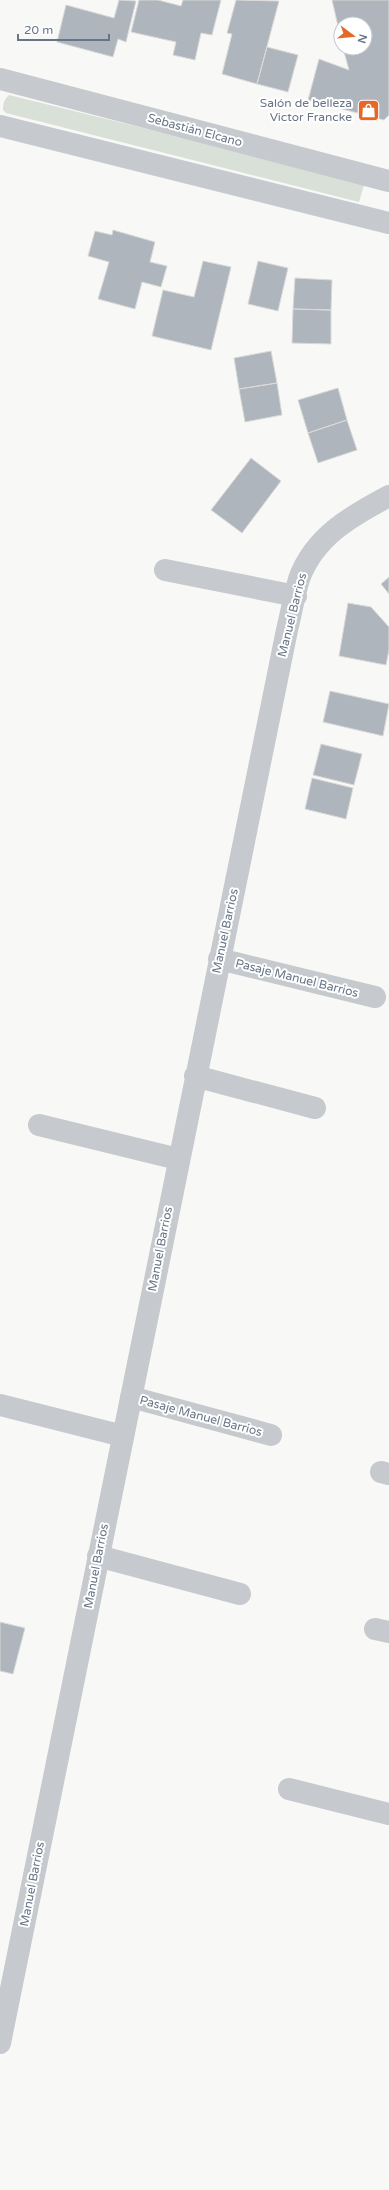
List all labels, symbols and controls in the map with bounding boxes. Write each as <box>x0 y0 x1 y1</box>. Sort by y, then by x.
scale bar <box>18 16 109 42</box>
north arrow <box>333 16 373 56</box>
text: 20 m <box>24 23 53 37</box>
text: N <box>355 33 370 45</box>
place label: Salón de belleza Victor Francke <box>260 96 352 124</box>
shop icon: Salón de belleza Victor Francke <box>355 97 381 123</box>
street label: Sebastián Elcano <box>146 111 244 149</box>
street label: Manuel Barrios <box>275 571 309 658</box>
street label: Manuel Barrios <box>209 887 241 975</box>
street label: Pasaje Manuel Barrios <box>234 956 360 1000</box>
street label: Manuel Barrios <box>145 1205 175 1293</box>
street label: Pasaje Manuel Barrios <box>138 1393 264 1439</box>
street label: Manuel Barrios <box>81 1522 111 1610</box>
street label: Manuel Barrios <box>17 1840 47 1928</box>

